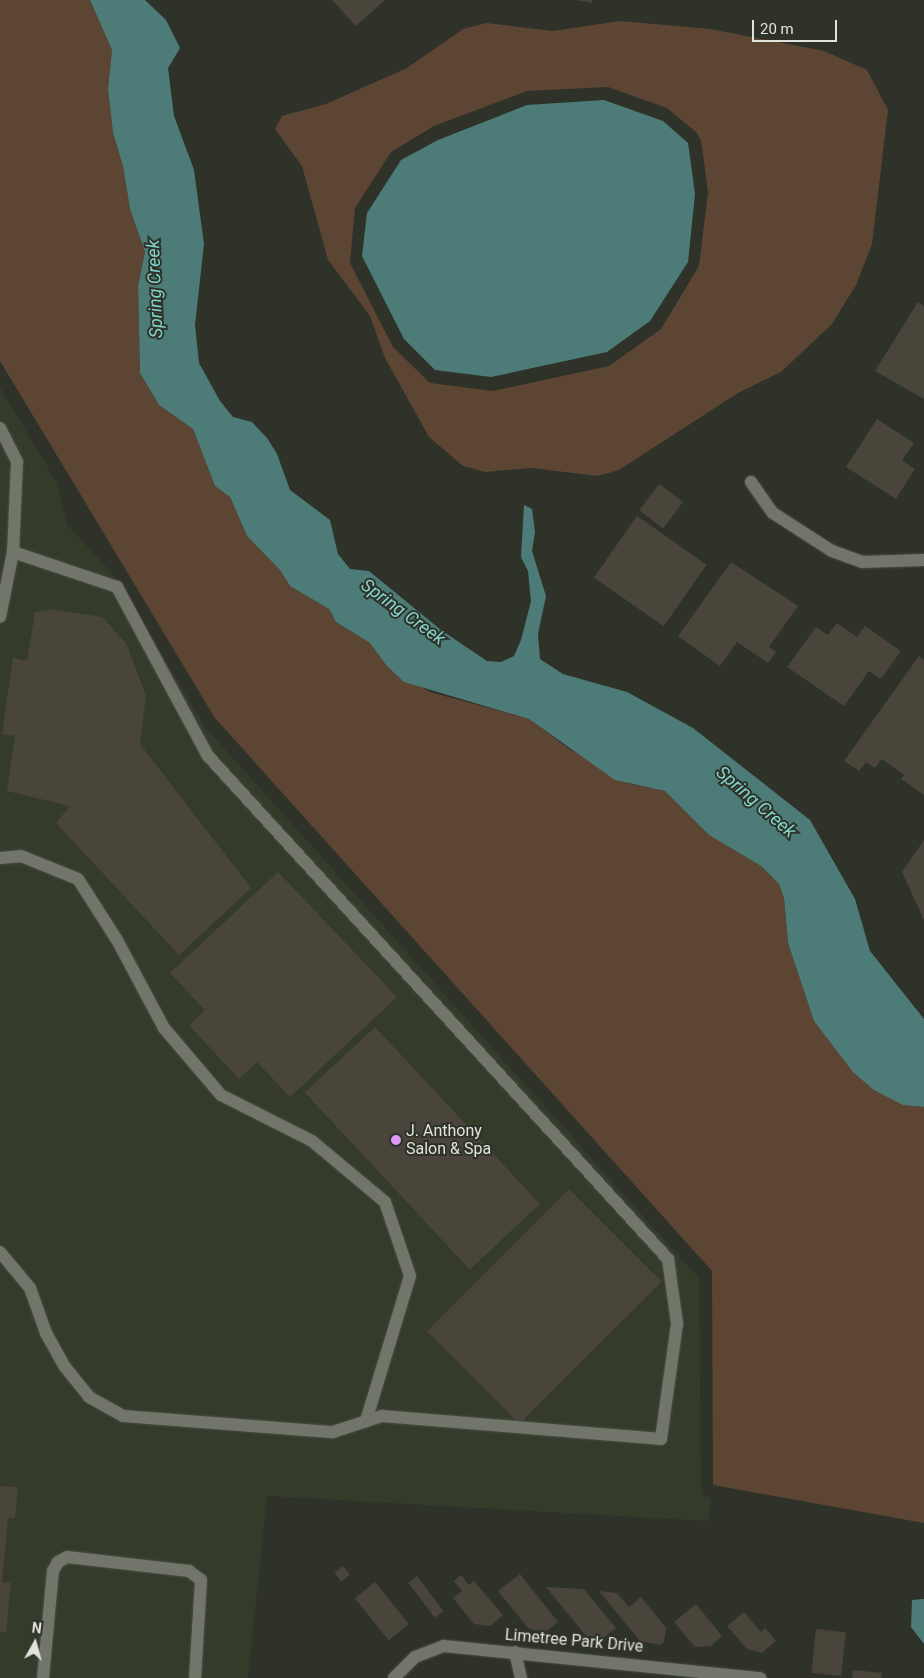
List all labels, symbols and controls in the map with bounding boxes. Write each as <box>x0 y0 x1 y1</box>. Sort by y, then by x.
scale bar <box>754 10 839 42</box>
text: 20 m <box>760 20 794 38</box>
water label: Spring Creek <box>142 239 168 339</box>
water label: Spring Creek <box>357 574 449 650</box>
water label: Spring Creek <box>712 761 800 843</box>
place label: J. Anthony Salon & Spa <box>406 1121 491 1159</box>
marker: J. Anthony Salon & Spa <box>390 1134 402 1146</box>
north arrow <box>10 1618 60 1668</box>
text: N <box>31 1620 43 1637</box>
street label: Limetree Park Drive <box>504 1625 644 1657</box>

